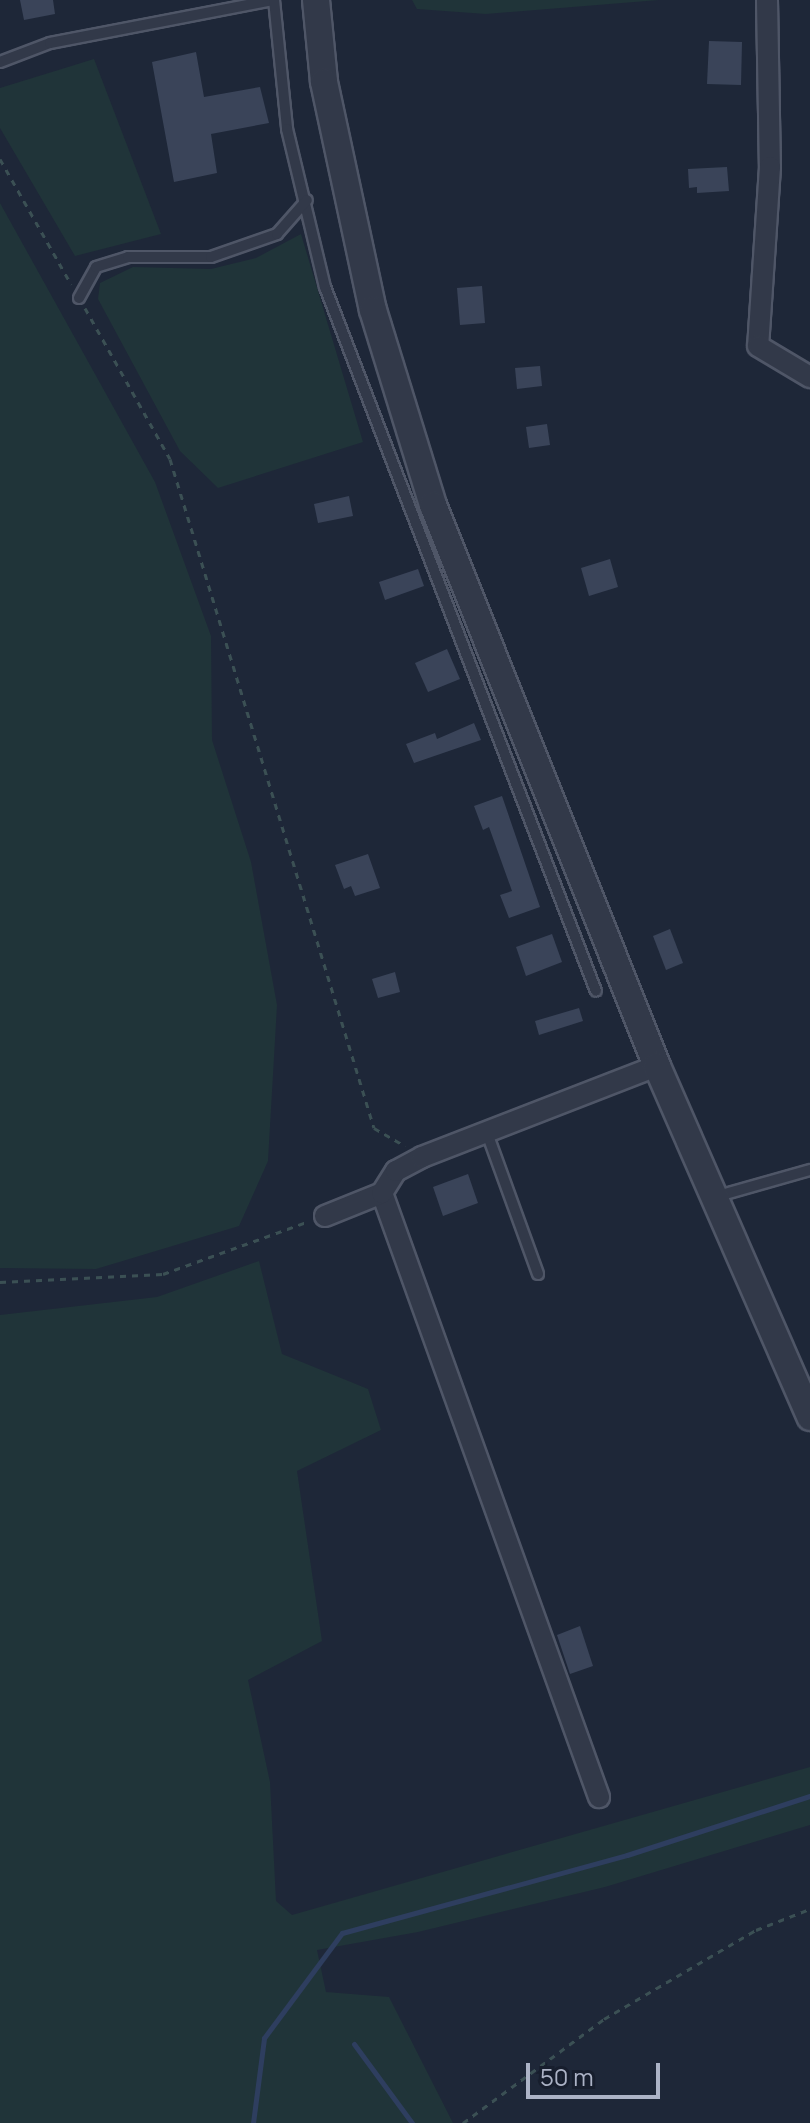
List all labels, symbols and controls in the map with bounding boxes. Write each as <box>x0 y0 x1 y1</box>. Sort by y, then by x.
scale bar <box>530 2047 664 2097</box>
text: 50 m <box>540 2060 594 2093</box>

